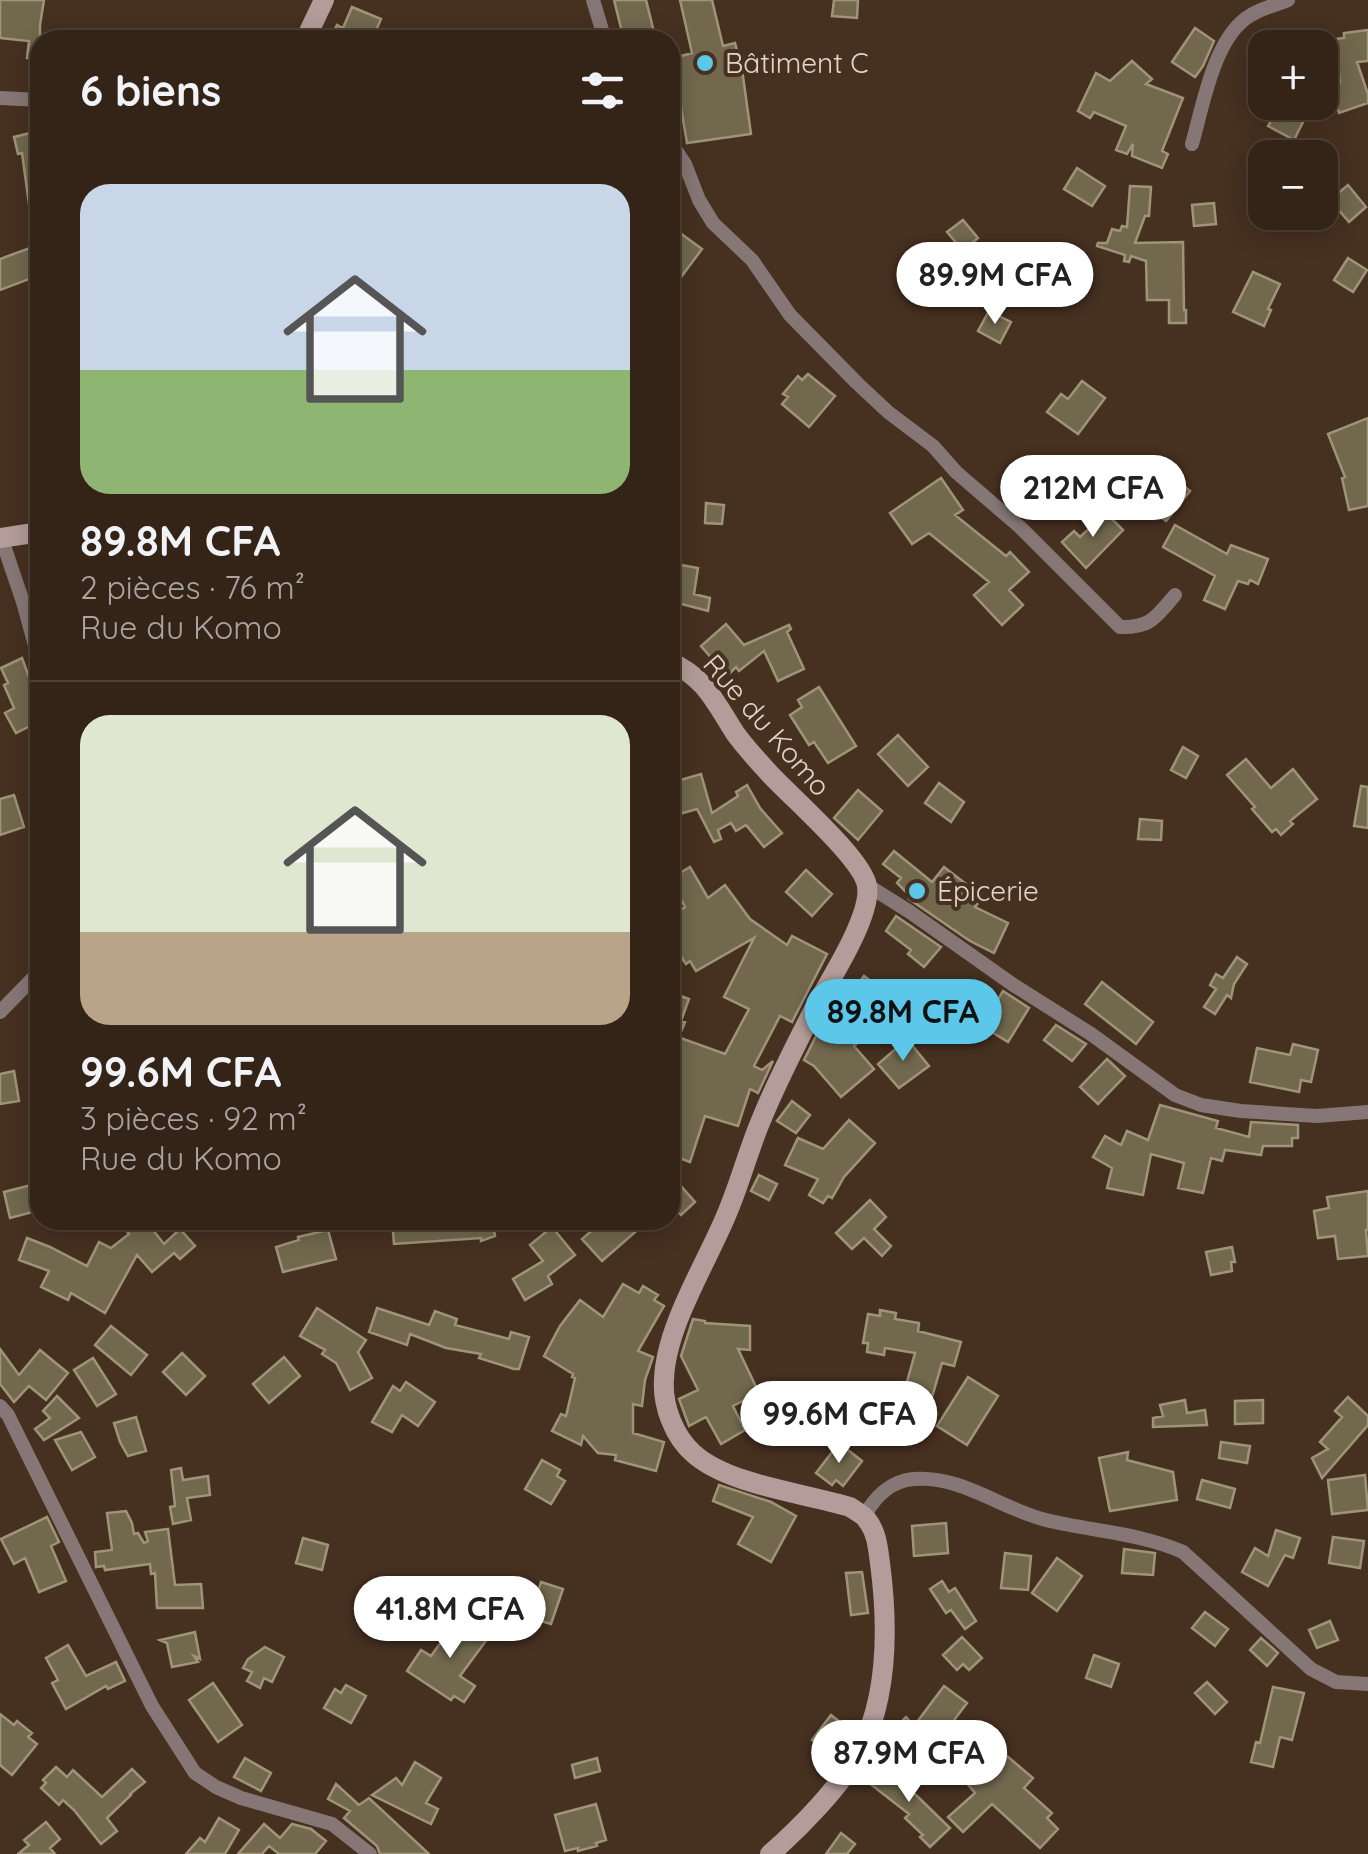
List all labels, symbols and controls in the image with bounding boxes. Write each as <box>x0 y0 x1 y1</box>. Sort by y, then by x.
map controls <box>1248 30 1338 230</box>
button: + <box>1248 30 1338 120</box>
place label: Bâtiment C <box>725 45 869 80</box>
marker: Bâtiment C <box>694 52 716 74</box>
icon: filters <box>575 63 630 118</box>
text: 6 biens <box>80 64 221 117</box>
button: − <box>1248 140 1338 230</box>
pin: 89.9M CFA <box>881 242 1109 327</box>
icon: home <box>265 249 445 429</box>
text: 89.9M CFA <box>918 254 1072 294</box>
pin: 212M CFA <box>990 455 1196 540</box>
text: 212M CFA <box>1022 467 1164 507</box>
text: 89.8M CFA <box>80 514 280 567</box>
text: 2 pièces · 76 m² <box>80 567 305 607</box>
text: Rue du Komo <box>80 607 282 647</box>
street label: Rue du Komo <box>696 647 838 803</box>
icon: home <box>265 780 445 960</box>
place label: Épicerie <box>937 873 1039 908</box>
marker: Épicerie <box>906 880 928 902</box>
pin: 89.8M CFA <box>789 979 1017 1064</box>
text: 89.8M CFA <box>827 991 979 1031</box>
text: 99.6M CFA <box>80 1045 281 1098</box>
text: 3 pièces · 92 m² <box>80 1098 307 1138</box>
text: Rue du Komo <box>80 1138 282 1178</box>
pin: 99.6M CFA <box>725 1381 953 1466</box>
text: 99.6M CFA <box>762 1393 916 1433</box>
pin: 41.8M CFA <box>336 1576 564 1661</box>
text: 41.8M CFA <box>376 1588 524 1628</box>
pin: 87.9M CFA <box>795 1720 1023 1805</box>
text: 87.9M CFA <box>833 1732 985 1772</box>

